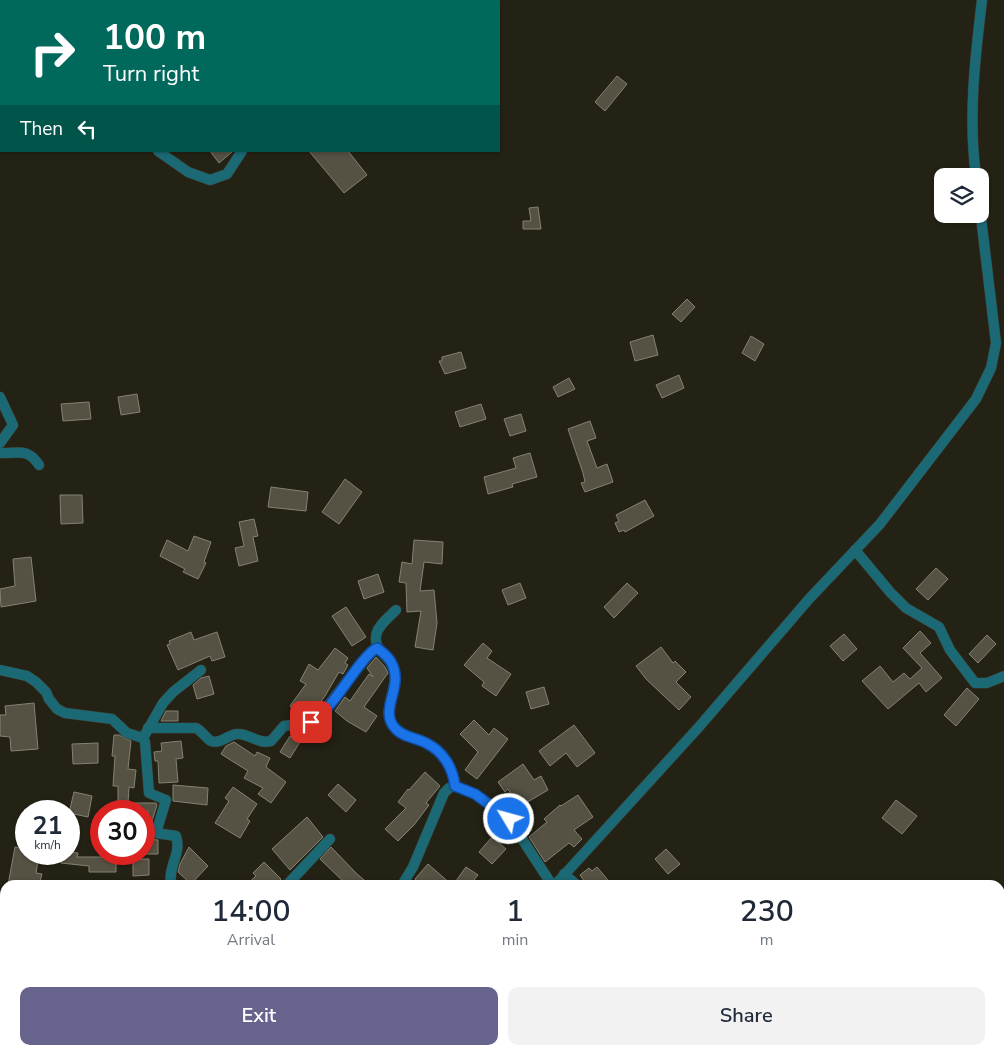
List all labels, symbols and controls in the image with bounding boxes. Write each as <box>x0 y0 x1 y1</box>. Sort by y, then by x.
text: 100 m <box>103 14 206 61</box>
icon: right <box>20 20 85 85</box>
text: Turn right <box>103 59 199 89</box>
icon: left <box>73 115 101 143</box>
text: Then <box>20 116 63 142</box>
map controls <box>934 168 989 223</box>
button: layers <box>934 168 989 223</box>
pin <box>290 701 332 743</box>
icon: arrive <box>297 708 325 736</box>
position arrow <box>482 792 534 844</box>
speed limit sign: 30 <box>90 800 155 865</box>
text: 21 <box>32 809 63 843</box>
text: km/h <box>34 837 61 853</box>
text: 14:00 <box>211 891 290 932</box>
text: 1 <box>506 891 524 932</box>
text: 230 <box>740 891 794 932</box>
text: Arrival <box>227 929 275 951</box>
text: min <box>502 929 528 951</box>
text: m <box>760 929 774 951</box>
button: Exit <box>20 987 498 1045</box>
button: Share <box>508 987 985 1045</box>

